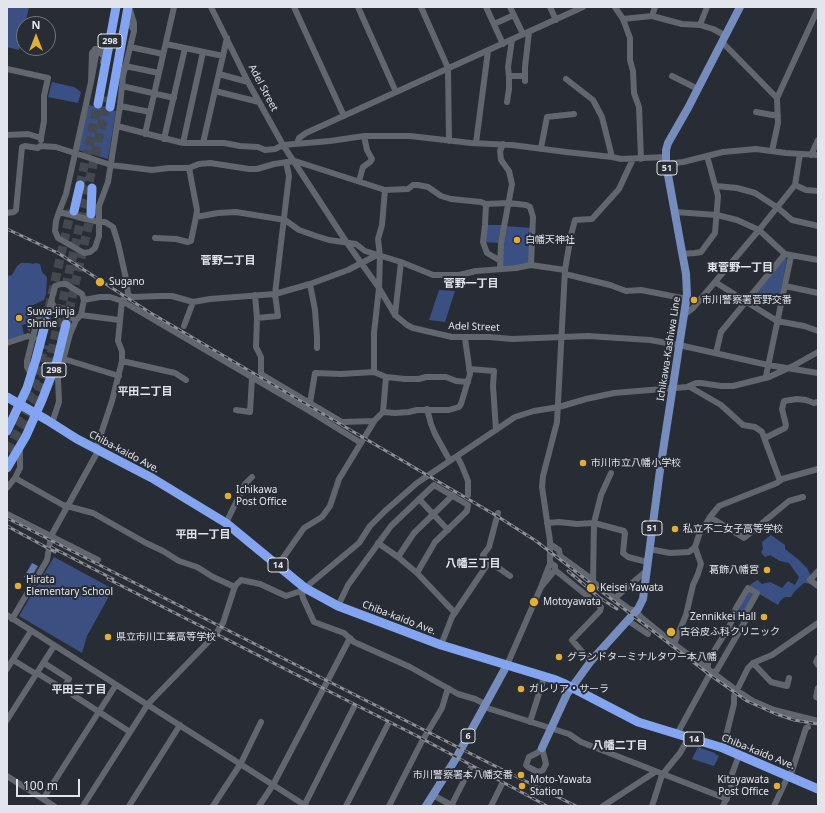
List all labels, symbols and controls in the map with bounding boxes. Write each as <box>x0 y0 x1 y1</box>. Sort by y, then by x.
north arrow <box>16 16 56 56</box>
text: N <box>32 17 40 32</box>
road number: 298 <box>98 34 122 48</box>
street label: Adel Street <box>246 63 280 113</box>
road number: 51 <box>657 161 677 175</box>
place label: 白幡天神社 <box>525 234 575 246</box>
marker: 白幡天神社 <box>512 235 522 245</box>
district label: 菅野二丁目 <box>201 254 255 268</box>
district label: 東菅野一丁目 <box>707 261 773 275</box>
marker: Sugano <box>94 276 106 288</box>
place label: Sugano <box>109 276 145 288</box>
district label: 菅野一丁目 <box>444 277 498 291</box>
place label: 市川警察署菅野交番 <box>702 294 792 306</box>
marker: 市川警察署菅野交番 <box>689 295 699 305</box>
street label: Ichikawa-Kashiwa Line <box>655 296 683 402</box>
place label: Suwa-jinja Shrine <box>27 306 75 330</box>
marker: Suwa-jinja Shrine <box>14 313 24 323</box>
street label: Adel Street <box>448 320 500 334</box>
road number: 298 <box>42 363 66 377</box>
district label: 平田二丁目 <box>118 385 172 399</box>
street label: Chiba-kaido Ave. <box>87 428 161 476</box>
place label: 市川市立八幡小学校 <box>591 457 681 469</box>
marker: 市川市立八幡小学校 <box>578 458 588 468</box>
place label: Ichikawa Post Office <box>236 484 287 508</box>
marker: Ichikawa Post Office <box>223 491 233 501</box>
road number: 51 <box>642 521 662 535</box>
place label: 私立不二女子高等学校 <box>683 523 783 535</box>
marker: 私立不二女子高等学校 <box>670 524 680 534</box>
district label: 平田一丁目 <box>176 528 230 542</box>
district label: 八幡三丁目 <box>446 557 500 571</box>
road number: 14 <box>268 558 288 572</box>
place label: 葛飾八幡宮 <box>709 564 759 576</box>
marker: 葛飾八幡宮 <box>762 565 772 575</box>
place label: Hirata Elementary School <box>26 574 113 598</box>
marker: Hirata Elementary School <box>13 581 23 591</box>
marker: Keisei Yawata <box>585 582 597 594</box>
place label: Keisei Yawata <box>600 582 663 594</box>
marker: Motoyawata <box>528 596 540 608</box>
place label: Motoyawata <box>543 596 601 608</box>
street label: Chiba-kaido Ave. <box>360 598 438 638</box>
place label: Zennikkei Hall <box>690 611 756 623</box>
marker: Zennikkei Hall <box>759 612 769 622</box>
marker: 古谷皮ふ科クリニック <box>665 626 677 638</box>
place label: 古谷皮ふ科クリニック <box>680 626 780 638</box>
place label: 県立市川工業高等学校 <box>116 631 216 643</box>
marker: 県立市川工業高等学校 <box>103 632 113 642</box>
place label: グランドターミナルタワー本八幡 <box>567 651 717 663</box>
marker: グランドターミナルタワー本八幡 <box>554 652 564 662</box>
district label: 平田三丁目 <box>52 683 106 697</box>
place label: ガレリア・サーラ <box>529 683 609 695</box>
marker: ガレリア・サーラ <box>516 684 526 694</box>
road number: 6 <box>461 729 475 743</box>
road number: 14 <box>684 732 704 746</box>
street label: Chiba-kaido Ave. <box>720 732 796 772</box>
district label: 八幡二丁目 <box>593 739 647 753</box>
place label: 市川警察署本八幡交番 <box>413 769 513 781</box>
marker: 市川警察署本八幡交番 <box>516 770 526 780</box>
scale bar <box>18 771 82 797</box>
place label: Moto-Yawata Station <box>530 774 591 798</box>
place label: Kitayawata Post Office <box>718 774 769 798</box>
text: 100 m <box>23 777 58 794</box>
marker: Moto-Yawata Station <box>517 781 527 791</box>
marker: Kitayawata Post Office <box>772 781 782 791</box>

